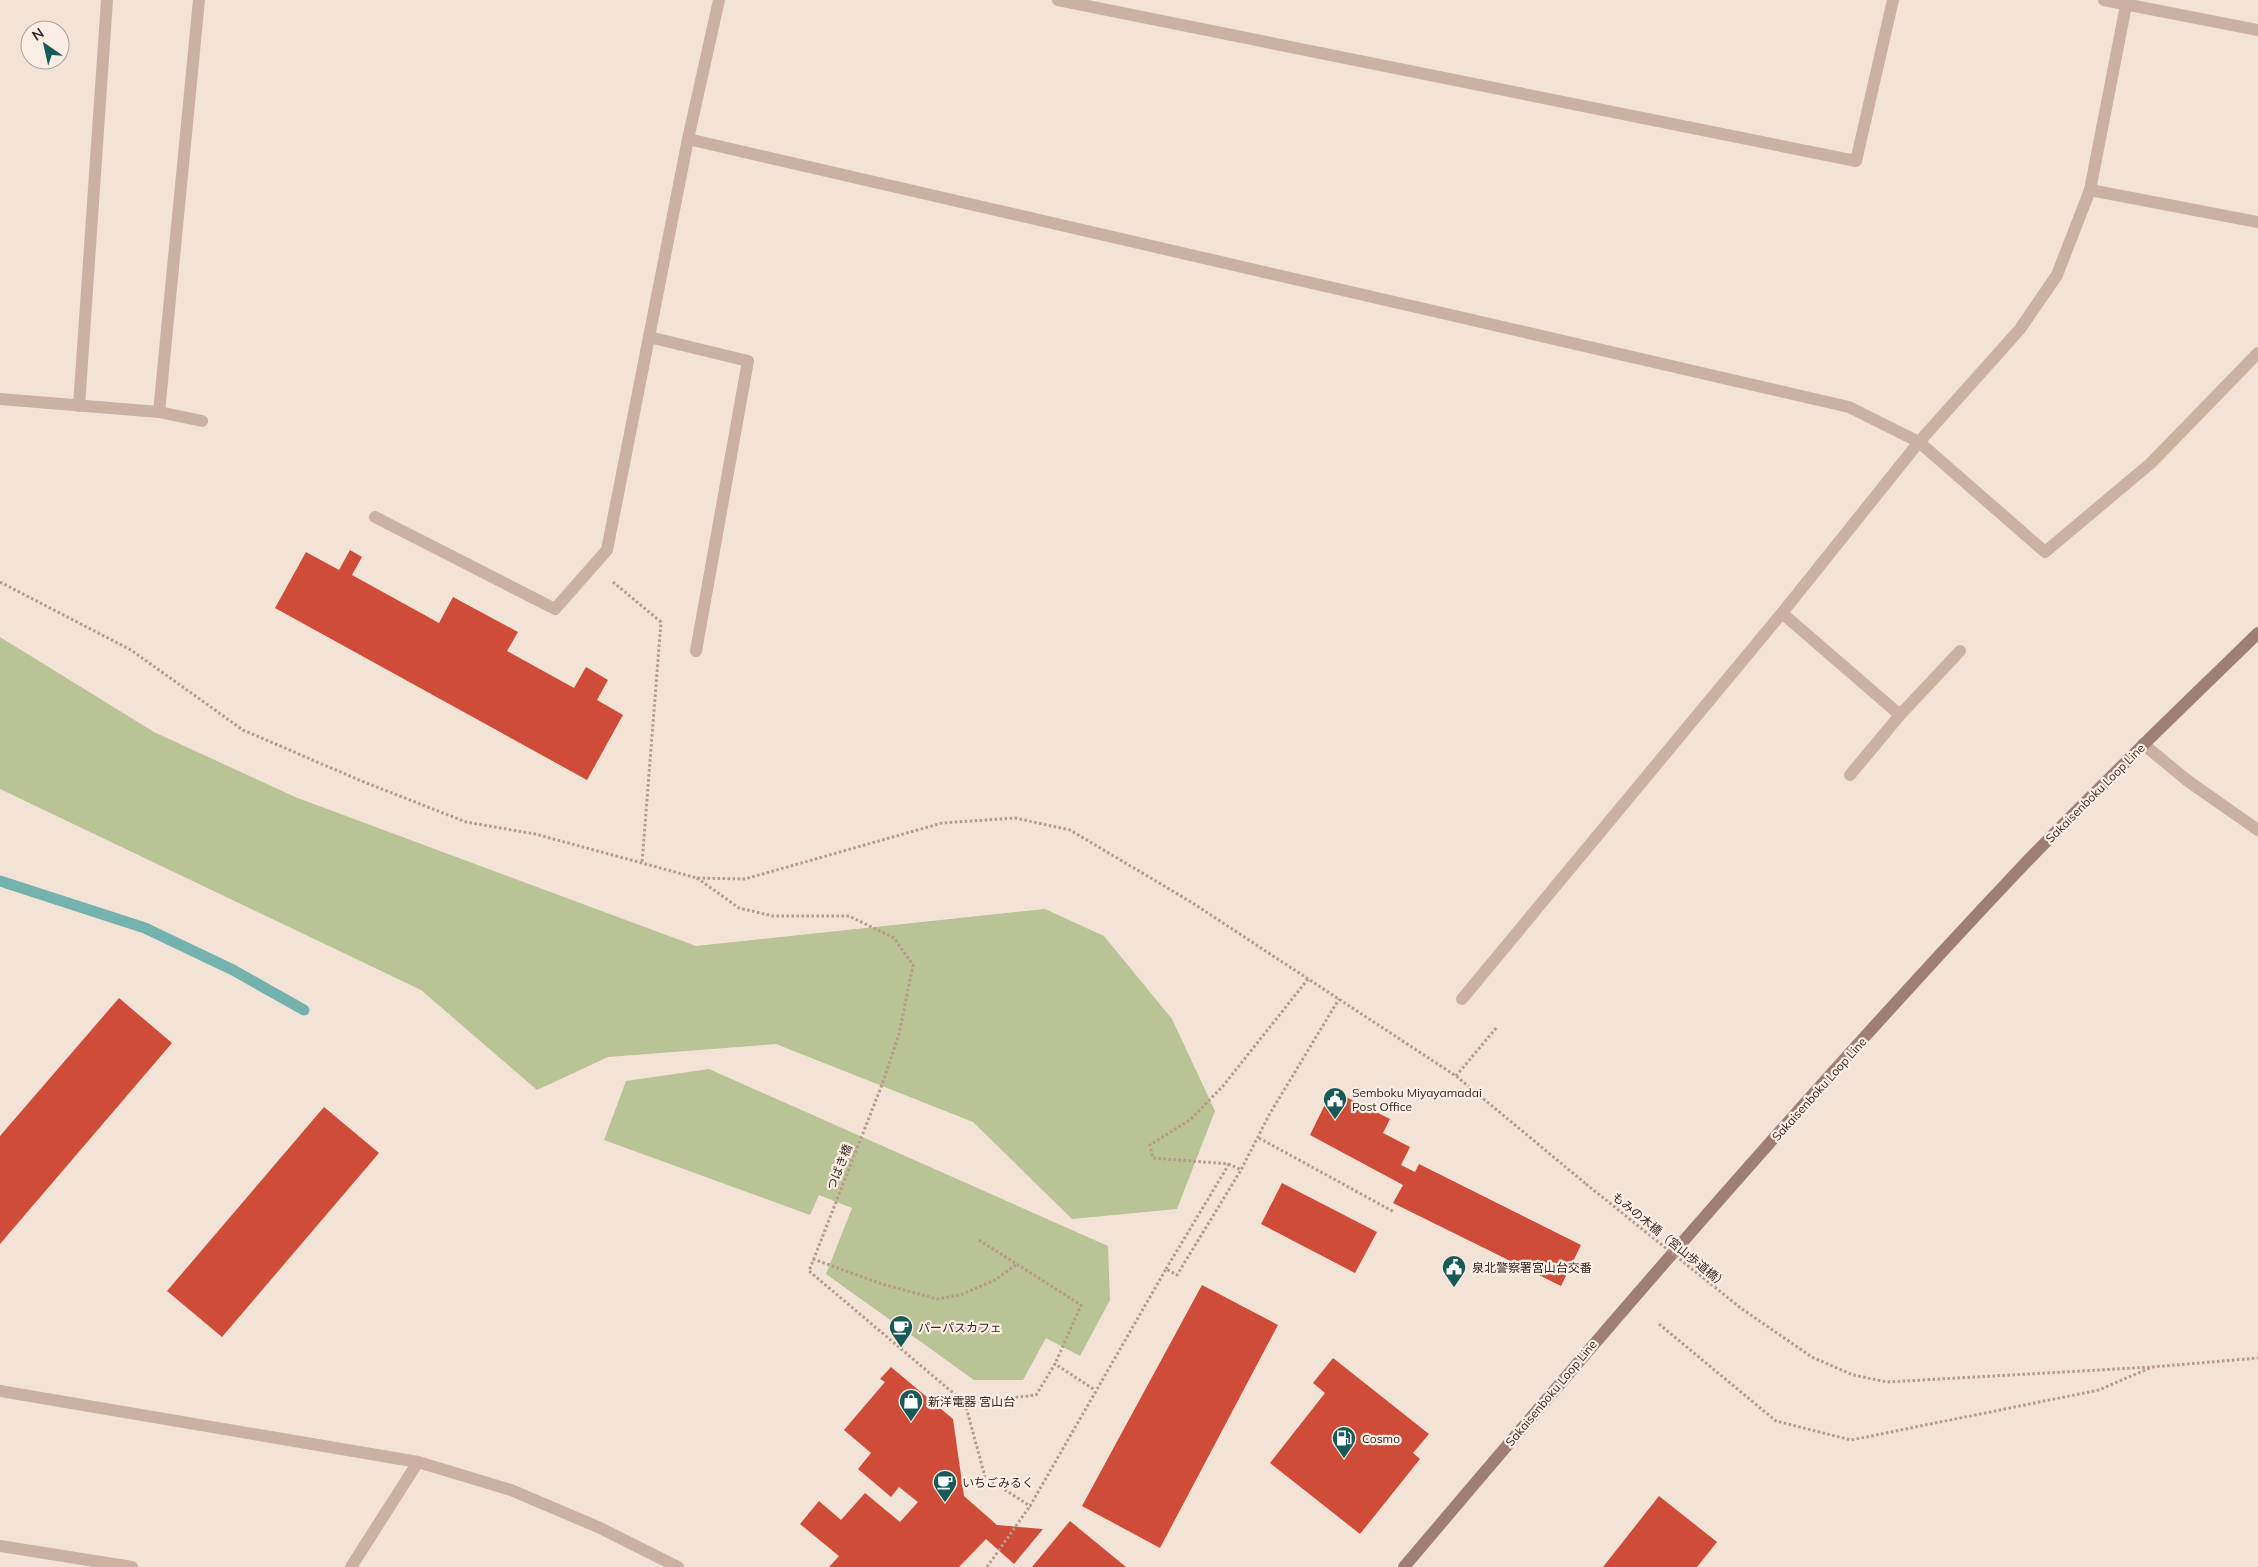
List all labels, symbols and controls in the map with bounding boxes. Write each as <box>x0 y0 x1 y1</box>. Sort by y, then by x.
north arrow <box>20 20 70 70</box>
text: N <box>28 24 47 45</box>
street label: Sakaisenboku Loop Line <box>2042 740 2148 846</box>
street label: Sakaisenboku Loop Line <box>1769 1034 1869 1144</box>
place label: Semboku Miyayamadai Post Office <box>1352 1085 1482 1114</box>
public building icon: Semboku Miyayamadai Post Office <box>1322 1086 1348 1120</box>
street label: つばき橋 <box>823 1142 855 1192</box>
street label: もみの木橋（宮山歩道橋） <box>1609 1189 1731 1291</box>
public building icon: 泉北警察署宮山台交番 <box>1441 1254 1467 1288</box>
place label: 泉北警察署宮山台交番 <box>1472 1260 1592 1275</box>
cafe icon: パーパスカフェ <box>888 1314 914 1348</box>
place label: パーパスカフェ <box>918 1320 1002 1335</box>
street label: Sakaisenboku Loop Line <box>1502 1337 1600 1449</box>
shop icon: 新洋電器 宮山台 <box>898 1388 924 1422</box>
place label: 新洋電器 宮山台 <box>928 1394 1015 1409</box>
fuel station icon: Cosmo <box>1331 1425 1357 1459</box>
place label: Cosmo <box>1362 1431 1400 1446</box>
cafe icon: いちごみるく <box>932 1469 958 1503</box>
place label: いちごみるく <box>962 1475 1034 1490</box>

